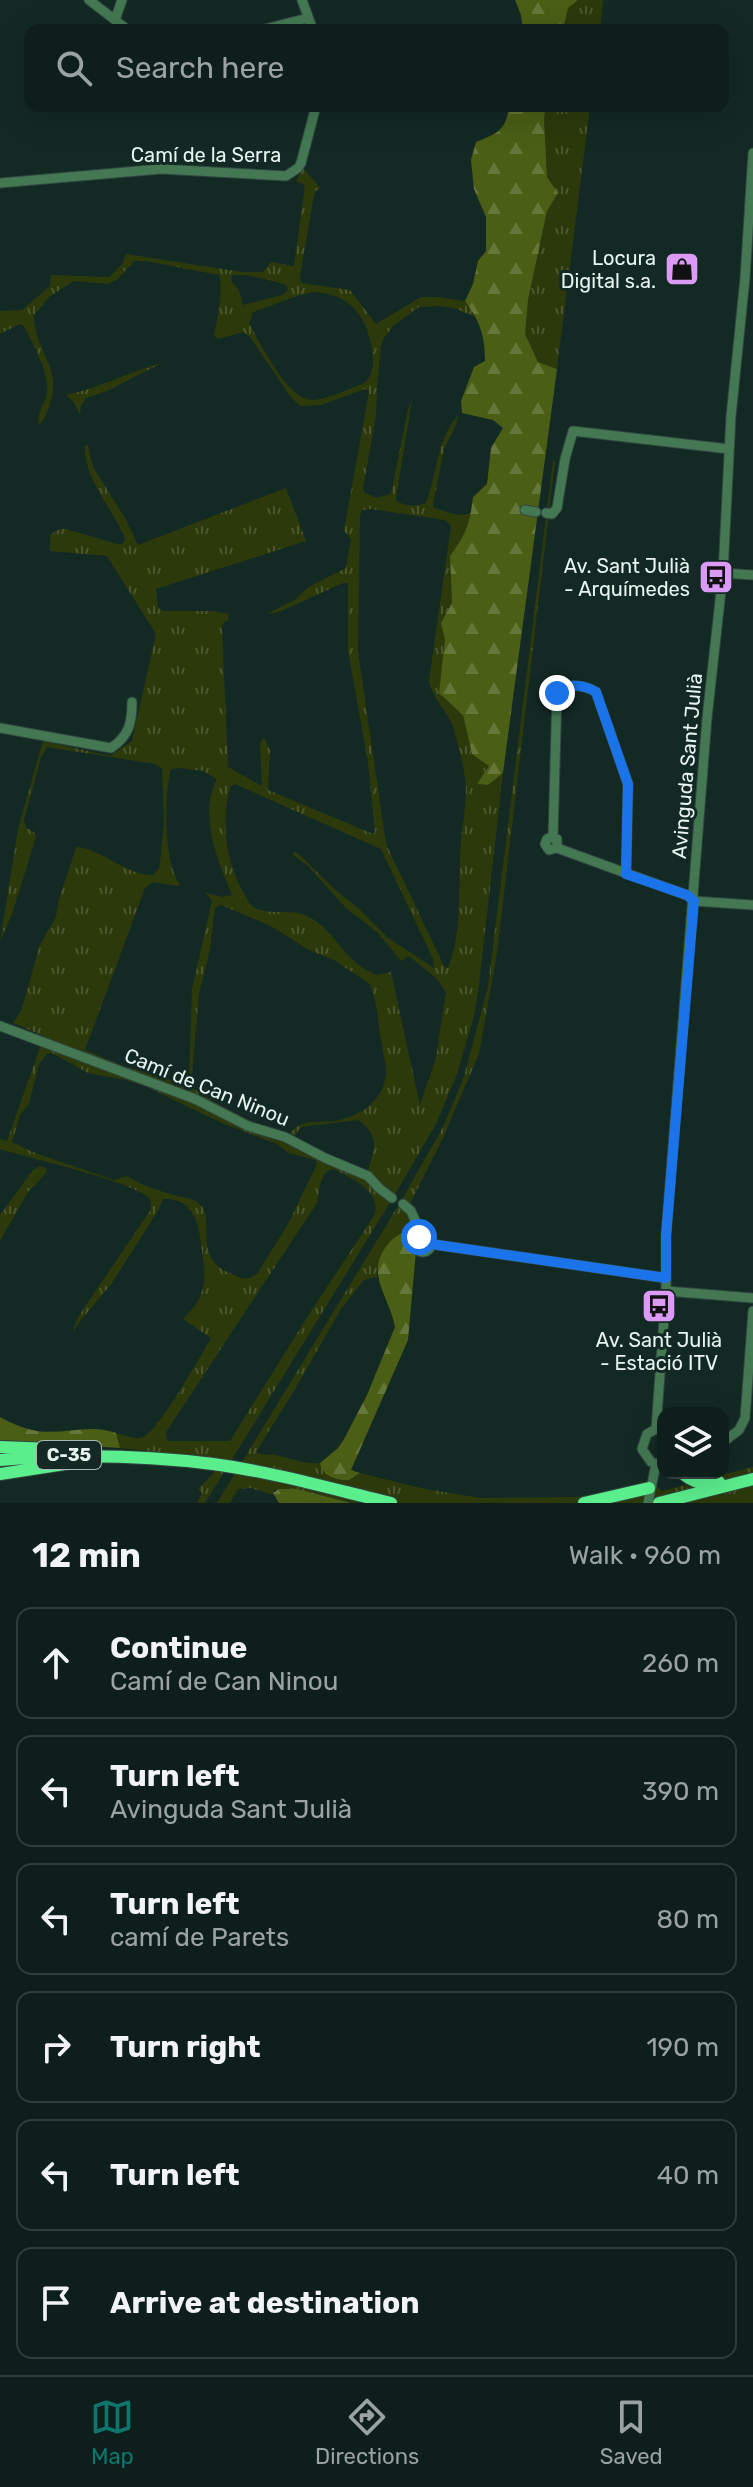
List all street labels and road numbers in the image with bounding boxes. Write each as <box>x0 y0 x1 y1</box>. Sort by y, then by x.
street label: Camí de la Serra <box>131 143 281 167</box>
street label: Avinguda Sant Julià <box>667 672 707 860</box>
street label: Camí de Can Ninou <box>121 1043 293 1131</box>
road number: C-35 <box>37 1441 101 1469</box>

